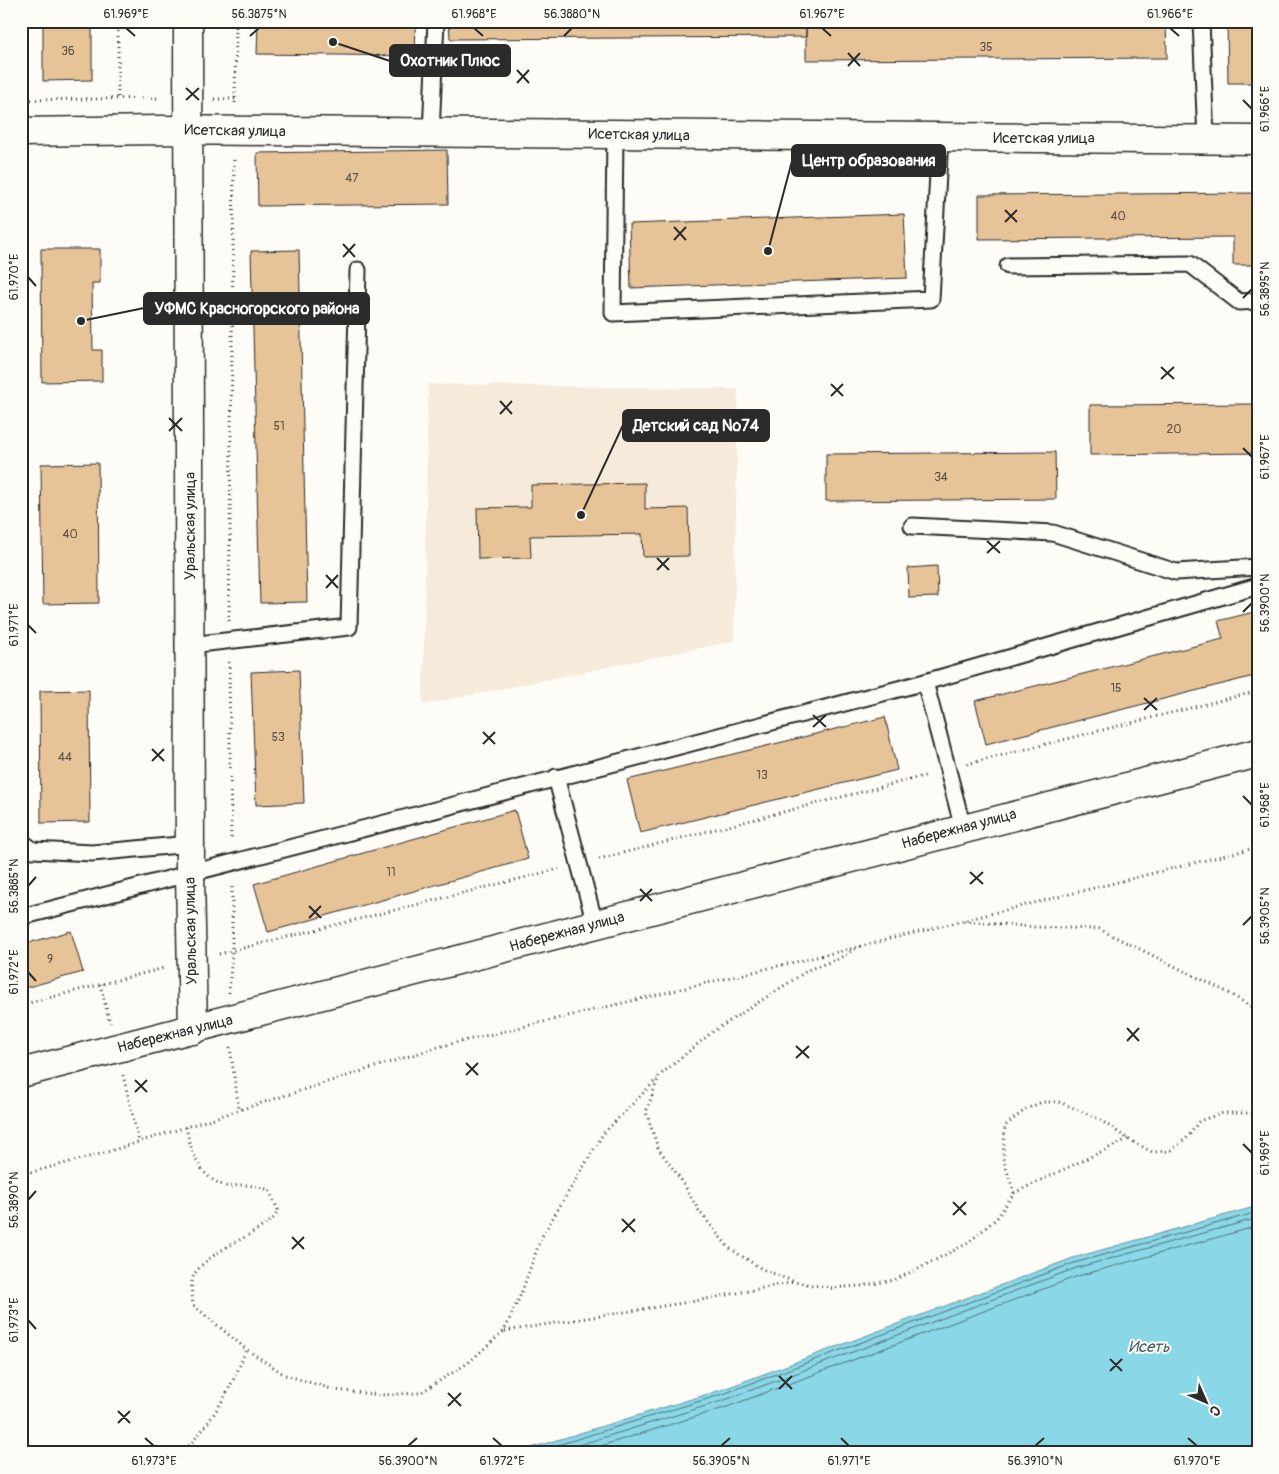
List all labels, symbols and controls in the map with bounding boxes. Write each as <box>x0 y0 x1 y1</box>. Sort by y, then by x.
text: 61.969°E <box>103 7 149 22</box>
text: 56.3875°N <box>231 7 287 22</box>
text: 61.968°E <box>451 7 497 22</box>
text: 56.3880°N <box>544 7 600 22</box>
text: 61.967°E <box>799 7 845 22</box>
text: 61.966°E <box>1147 7 1193 22</box>
house number: 35 <box>979 40 993 55</box>
house number: 36 <box>61 44 75 59</box>
callout: Охотник Плюс <box>390 45 510 76</box>
text: Охотник Плюс <box>400 51 500 71</box>
text: 61.966°E <box>1258 86 1273 132</box>
street label: Исетская улица <box>184 121 286 141</box>
street label: Исетская улица <box>588 125 690 145</box>
street label: Исетская улица <box>993 129 1095 148</box>
callout: Центр образования <box>792 145 945 176</box>
text: Центр образования <box>802 151 936 171</box>
house number: 47 <box>345 171 359 186</box>
house number: 40 <box>1110 209 1126 224</box>
text: 61.970°E <box>7 254 22 300</box>
text: 56.3895°N <box>1258 262 1273 316</box>
callout: УФМС Красногорского района <box>144 293 369 324</box>
text: УФМС Красногорского района <box>155 299 360 319</box>
callout: Детский сад №74 <box>623 410 769 441</box>
text: Детский сад №74 <box>632 416 760 436</box>
house number: 51 <box>273 419 285 434</box>
house number: 20 <box>1167 422 1181 437</box>
text: 61.967°E <box>1258 434 1273 480</box>
house number: 34 <box>934 470 948 485</box>
street label: Уральская улица <box>181 472 200 580</box>
house number: 40 <box>62 527 78 542</box>
text: 56.3900°N <box>1258 574 1273 632</box>
text: 61.971°E <box>7 603 22 647</box>
house number: 15 <box>1110 681 1122 696</box>
house number: 53 <box>271 730 285 745</box>
house number: 44 <box>58 750 72 765</box>
house number: 13 <box>756 768 768 783</box>
text: 61.968°E <box>1258 782 1273 828</box>
street label: Набережная улица <box>899 805 1019 853</box>
text: 56.3885°N <box>7 859 22 913</box>
house number: 11 <box>386 865 396 880</box>
street label: Уральская улица <box>181 877 201 985</box>
text: 56.3905°N <box>1258 887 1273 945</box>
street label: Набережная улица <box>507 908 627 956</box>
text: 61.972°E <box>7 949 22 995</box>
house number: 9 <box>47 952 53 967</box>
street label: Набережная улица <box>115 1010 235 1058</box>
text: 61.969°E <box>1258 1130 1273 1176</box>
text: 56.3890°N <box>7 1172 22 1228</box>
text: 61.973°E <box>7 1297 22 1343</box>
water label: Исеть <box>1129 1337 1170 1357</box>
north arrow <box>1182 1376 1232 1426</box>
text: С <box>1206 1402 1224 1420</box>
text: 61.973°E <box>131 1454 177 1469</box>
text: 56.3900°N <box>379 1454 437 1469</box>
text: 61.972°E <box>479 1454 525 1469</box>
text: 56.3905°N <box>692 1454 750 1469</box>
text: 61.971°E <box>827 1454 871 1469</box>
text: 56.3910°N <box>1007 1454 1063 1469</box>
text: 61.970°E <box>1174 1454 1220 1469</box>

